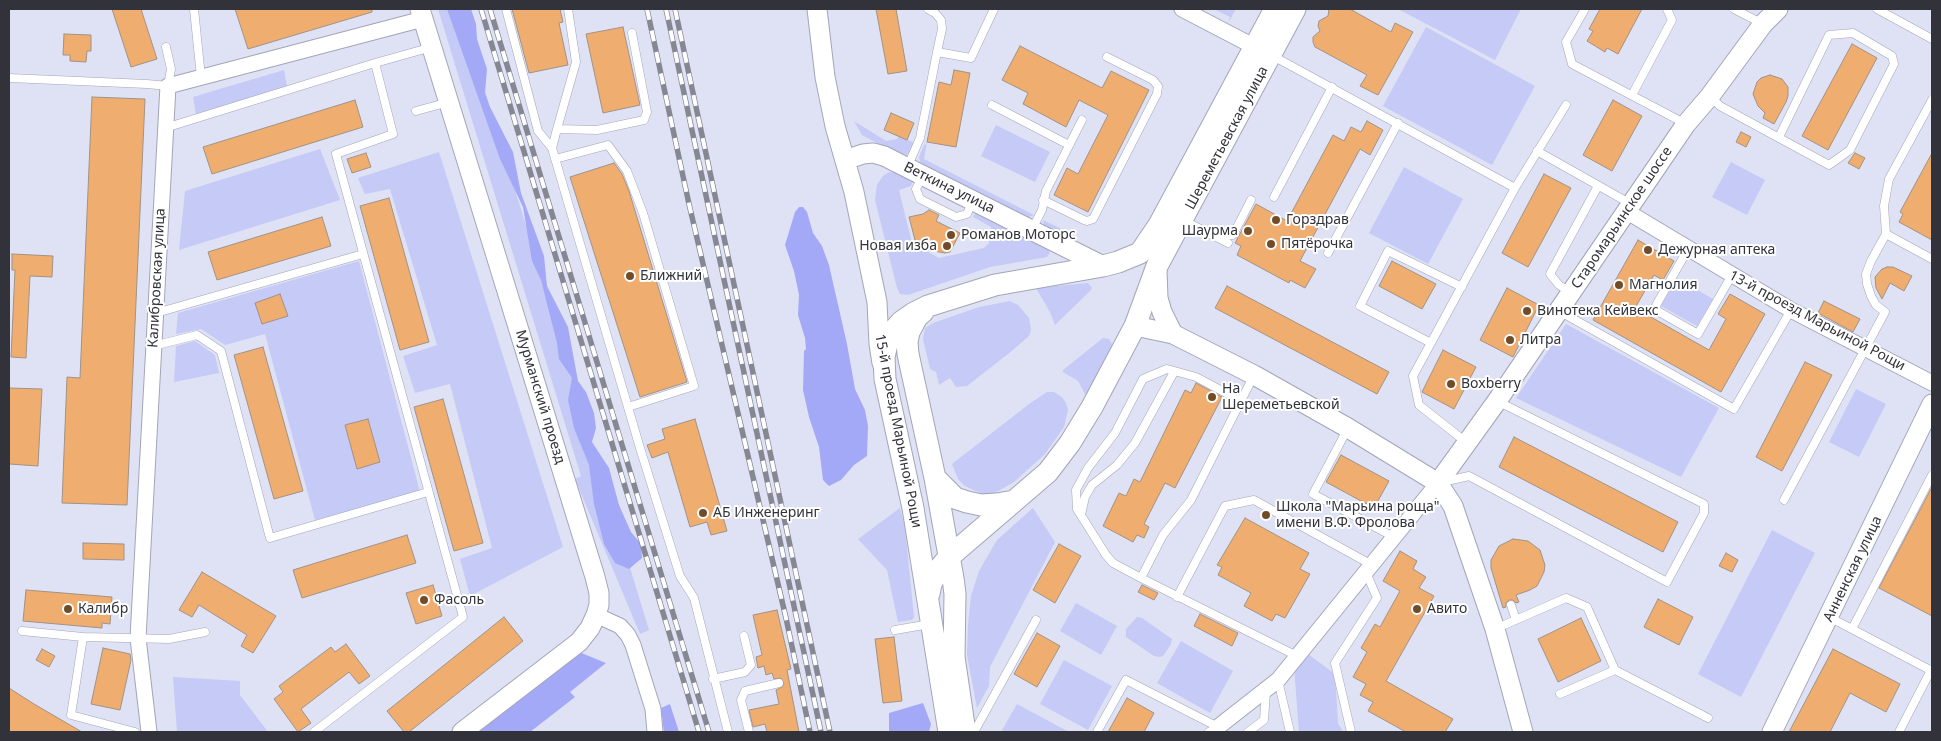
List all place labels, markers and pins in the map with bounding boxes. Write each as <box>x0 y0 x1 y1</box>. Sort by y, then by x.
place label: Горздрав <box>1286 212 1349 228</box>
marker: Горздрав <box>1270 214 1282 226</box>
place label: Шаурма <box>1182 223 1238 239</box>
marker: Шаурма <box>1242 225 1254 237</box>
place label: Романов Моторс <box>961 227 1076 243</box>
marker: Романов Моторс <box>945 229 957 241</box>
place label: Пятёрочка <box>1281 236 1353 252</box>
place label: Новая изба <box>859 238 937 254</box>
marker: Пятёрочка <box>1265 238 1277 250</box>
marker: Новая изба <box>941 240 953 252</box>
place label: Дежурная аптека <box>1658 242 1775 258</box>
marker: Дежурная аптека <box>1642 244 1654 256</box>
place label: Ближний <box>640 268 702 284</box>
marker: Ближний <box>624 270 636 282</box>
place label: Магнолия <box>1629 277 1698 293</box>
marker: Магнолия <box>1613 279 1625 291</box>
place label: Винотека Кейвекс <box>1537 303 1659 319</box>
marker: Винотека Кейвекс <box>1521 305 1533 317</box>
place label: Литра <box>1520 332 1561 348</box>
marker: Литра <box>1504 334 1516 346</box>
place label: Boxberry <box>1461 376 1521 392</box>
marker: Boxberry <box>1445 378 1457 390</box>
place label: На Шереметьевской <box>1222 381 1340 414</box>
marker: На Шереметьевской <box>1206 391 1218 403</box>
place label: Школа "Марьина роща" имени В.Ф. Фролова <box>1276 499 1439 532</box>
place label: АБ Инженеринг <box>713 505 820 521</box>
marker: АБ Инженеринг <box>697 507 709 519</box>
marker: Школа "Марьина роща" имени В.Ф. Фролова <box>1260 509 1272 521</box>
place label: Фасоль <box>434 592 484 608</box>
marker: Фасоль <box>418 594 430 606</box>
place label: Калибр <box>78 601 128 617</box>
place label: Авито <box>1427 601 1467 617</box>
marker: Калибр <box>62 603 74 615</box>
marker: Авито <box>1411 603 1423 615</box>

